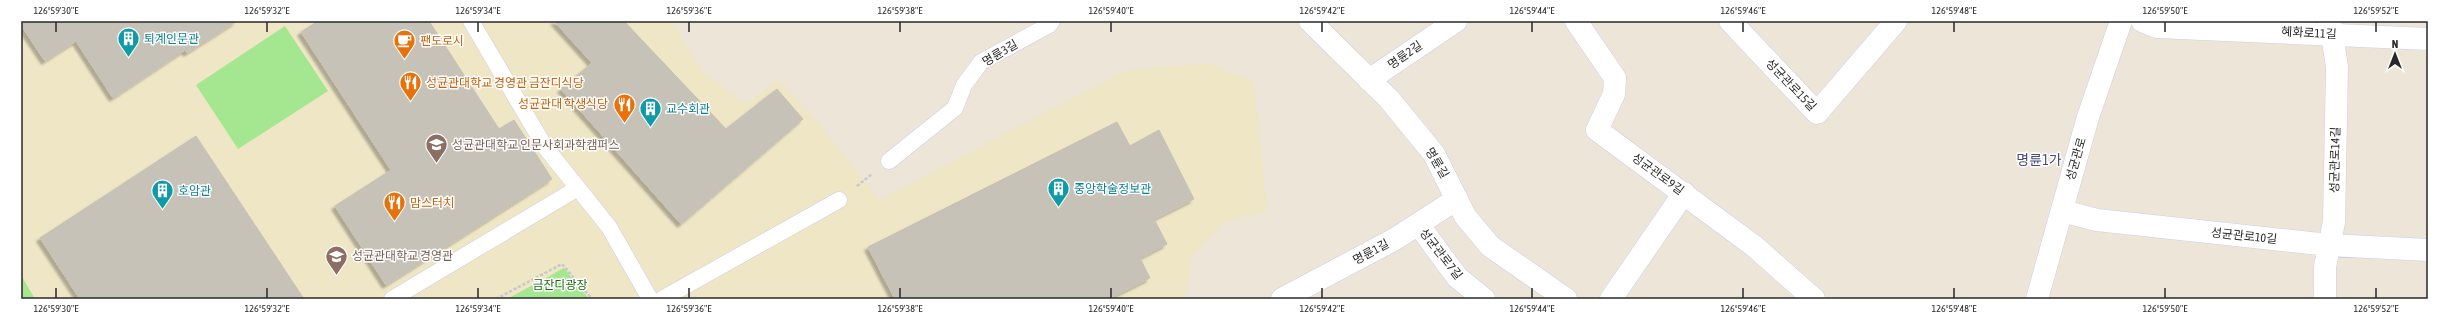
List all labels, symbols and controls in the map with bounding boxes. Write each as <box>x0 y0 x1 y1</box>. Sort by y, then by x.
text: 126°59'30"E <box>34 5 79 16</box>
text: 126°59'32"E <box>245 5 290 16</box>
text: 126°59'34"E <box>456 5 501 16</box>
text: 126°59'36"E <box>667 5 712 16</box>
text: 126°59'38"E <box>878 5 923 16</box>
text: 126°59'40"E <box>1089 5 1134 16</box>
text: 126°59'42"E <box>1300 5 1345 16</box>
text: 126°59'44"E <box>1510 5 1555 16</box>
text: 126°59'46"E <box>1721 5 1766 16</box>
text: 126°59'48"E <box>1932 5 1977 16</box>
text: 126°59'50"E <box>2143 5 2188 16</box>
text: 126°59'52"E <box>2354 5 2399 16</box>
street label: 혜화로11길 <box>2281 25 2337 41</box>
building icon: 퇴계인문관 <box>116 26 142 59</box>
cafe icon: 팬도로시 <box>392 28 418 61</box>
place label: 퇴계인문관 <box>144 32 199 46</box>
place label: 팬도로시 <box>420 34 464 48</box>
north arrow <box>2375 34 2415 74</box>
street label: 명륜3길 <box>980 37 1020 69</box>
street label: 명륜2길 <box>1385 38 1425 72</box>
text: N <box>2392 38 2398 50</box>
street label: 성균관로15길 <box>1763 56 1819 114</box>
restaurant icon: 성균관대학교 경영관 금잔디식당 <box>397 70 423 103</box>
place label: 성균관대학교 경영관 금잔디식당 <box>426 76 584 90</box>
restaurant icon: 성균관대 학생식당 <box>611 91 637 124</box>
building icon: 교수회관 <box>638 96 664 129</box>
place label: 성균관대 학생식당 <box>518 97 608 111</box>
place label: 교수회관 <box>666 102 710 116</box>
street label: 성균관로14길 <box>2327 127 2343 193</box>
school or university icon: 성균관대학교 인문사회과학캠퍼스 <box>423 132 449 165</box>
street label: 성균관로 <box>2063 136 2089 182</box>
place label: 성균관대학교 인문사회과학캠퍼스 <box>452 138 619 152</box>
street label: 명륜길 <box>1422 145 1452 181</box>
street label: 성균관로9길 <box>1629 150 1687 198</box>
district label: 명륜1가 <box>2016 152 2062 168</box>
building icon: 중앙학술정보관 <box>1045 176 1071 209</box>
building icon: 호암관 <box>150 178 176 211</box>
place label: 중앙학술정보관 <box>1074 182 1151 196</box>
place label: 호암관 <box>178 184 211 198</box>
restaurant icon: 맘스터치 <box>382 190 408 223</box>
place label: 맘스터치 <box>410 196 454 210</box>
street label: 성균관로7길 <box>1417 226 1465 282</box>
street label: 성균관로10길 <box>2210 226 2278 246</box>
street label: 명륜1길 <box>1351 237 1391 267</box>
school or university icon: 성균관대학교 경영관 <box>323 243 349 276</box>
place label: 성균관대학교 경영관 <box>352 249 453 263</box>
park label: 금잔디광장 <box>532 278 588 292</box>
text: 126°59'30"E <box>34 303 79 314</box>
text: 126°59'32"E <box>245 303 290 314</box>
text: 126°59'34"E <box>456 303 501 314</box>
text: 126°59'36"E <box>667 303 712 314</box>
text: 126°59'38"E <box>878 303 923 314</box>
text: 126°59'40"E <box>1089 303 1134 314</box>
text: 126°59'42"E <box>1300 303 1345 314</box>
text: 126°59'44"E <box>1510 303 1555 314</box>
text: 126°59'46"E <box>1721 303 1766 314</box>
text: 126°59'48"E <box>1932 303 1977 314</box>
text: 126°59'50"E <box>2143 303 2188 314</box>
text: 126°59'52"E <box>2354 303 2399 314</box>

